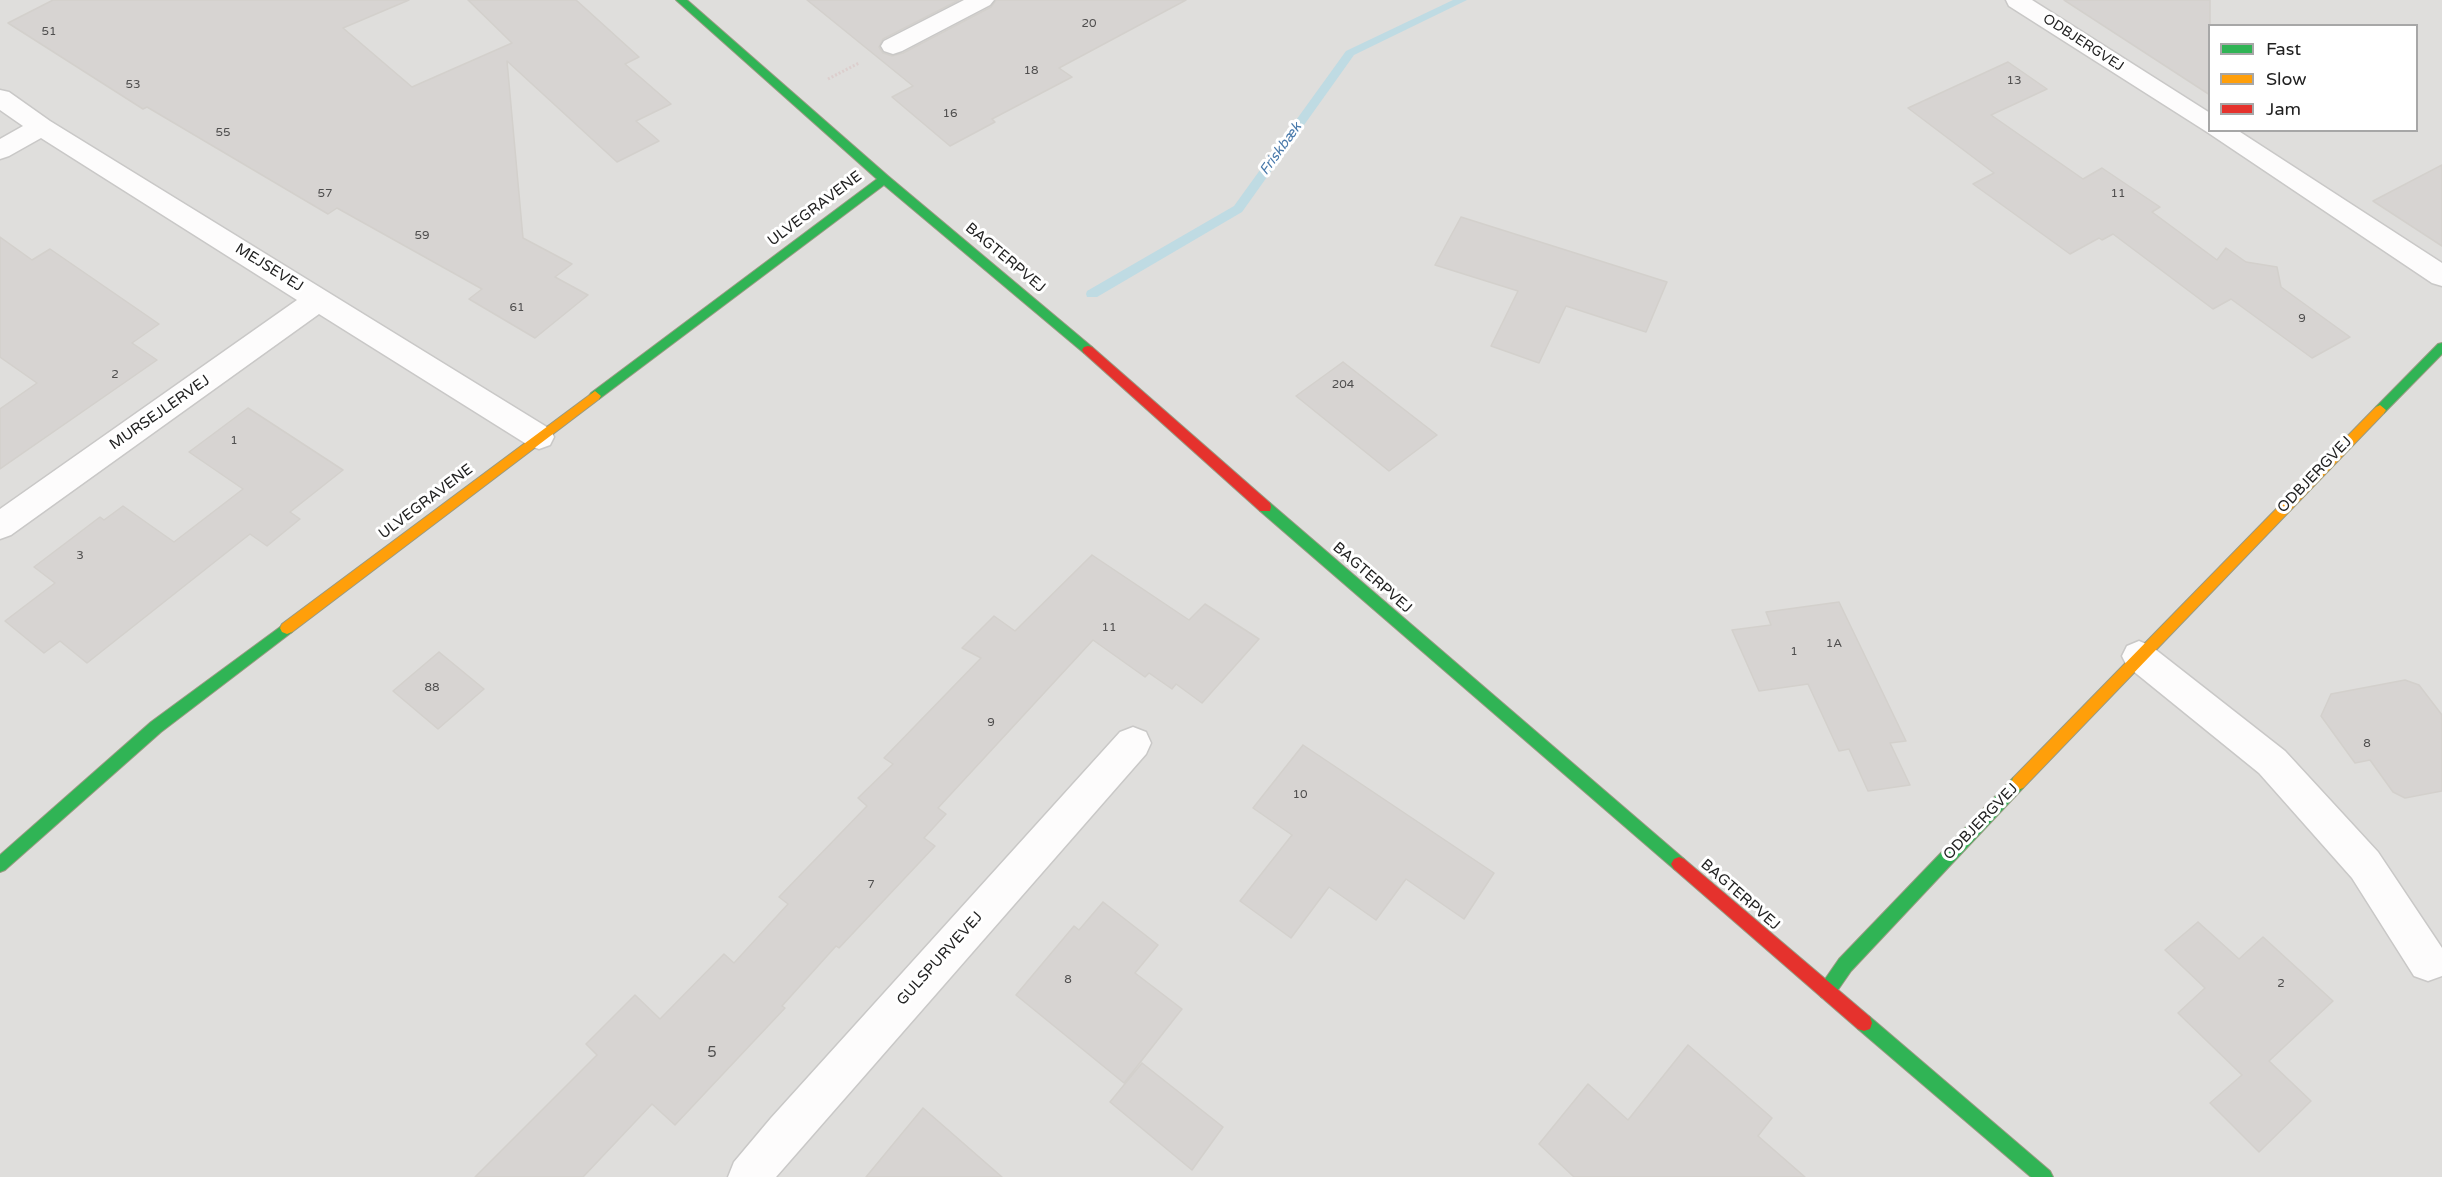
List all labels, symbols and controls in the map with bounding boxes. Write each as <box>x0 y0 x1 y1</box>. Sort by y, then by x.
street label: ODBJERGVEJ <box>2040 11 2126 75</box>
house number: 20 <box>1081 17 1097 31</box>
legend <box>2208 24 2418 132</box>
house number: 51 <box>41 25 57 39</box>
text: Fast <box>2266 38 2301 60</box>
house number: 18 <box>1023 64 1039 78</box>
text: Slow <box>2266 68 2307 90</box>
house number: 13 <box>2006 74 2022 88</box>
house number: 53 <box>125 78 141 92</box>
text: Jam <box>2266 98 2301 120</box>
house number: 16 <box>942 107 958 121</box>
water label: Friskbæk <box>1256 120 1306 178</box>
house number: 55 <box>215 126 231 140</box>
street label: ULVEGRAVENE <box>764 168 866 250</box>
house number: 57 <box>317 187 333 201</box>
house number: 11 <box>2110 187 2126 201</box>
street label: BAGTERPVEJ <box>961 219 1049 297</box>
house number: 59 <box>414 229 430 243</box>
street label: MEJSEVEJ <box>232 240 306 296</box>
house number: 61 <box>509 301 525 315</box>
house number: 9 <box>2298 312 2306 326</box>
house number: 2 <box>111 368 119 382</box>
street label: MURSEJLERVEJ <box>106 372 214 454</box>
house number: 204 <box>1332 378 1354 392</box>
street label: ODBJERGVEJ <box>2274 433 2356 517</box>
house number: 1 <box>230 434 238 448</box>
street label: ULVEGRAVENE <box>375 461 477 543</box>
street label: BAGTERPVEJ <box>1329 539 1415 617</box>
house number: 3 <box>76 549 84 563</box>
house number: 11 <box>1101 621 1117 635</box>
house number: 1A <box>1826 637 1842 651</box>
house number: 1 <box>1790 645 1798 659</box>
house number: 88 <box>424 681 440 695</box>
house number: 9 <box>987 716 995 730</box>
house number: 8 <box>2363 737 2371 751</box>
street label: ODBJERGVEJ <box>1940 780 2022 864</box>
house number: 10 <box>1292 788 1308 802</box>
street label: BAGTERPVEJ <box>1697 856 1783 934</box>
house number: 7 <box>867 878 875 892</box>
street label: GULSPURVEVEJ <box>893 909 987 1009</box>
house number: 8 <box>1064 973 1072 987</box>
house number: 2 <box>2277 977 2285 991</box>
house number: 5 <box>707 1044 717 1062</box>

